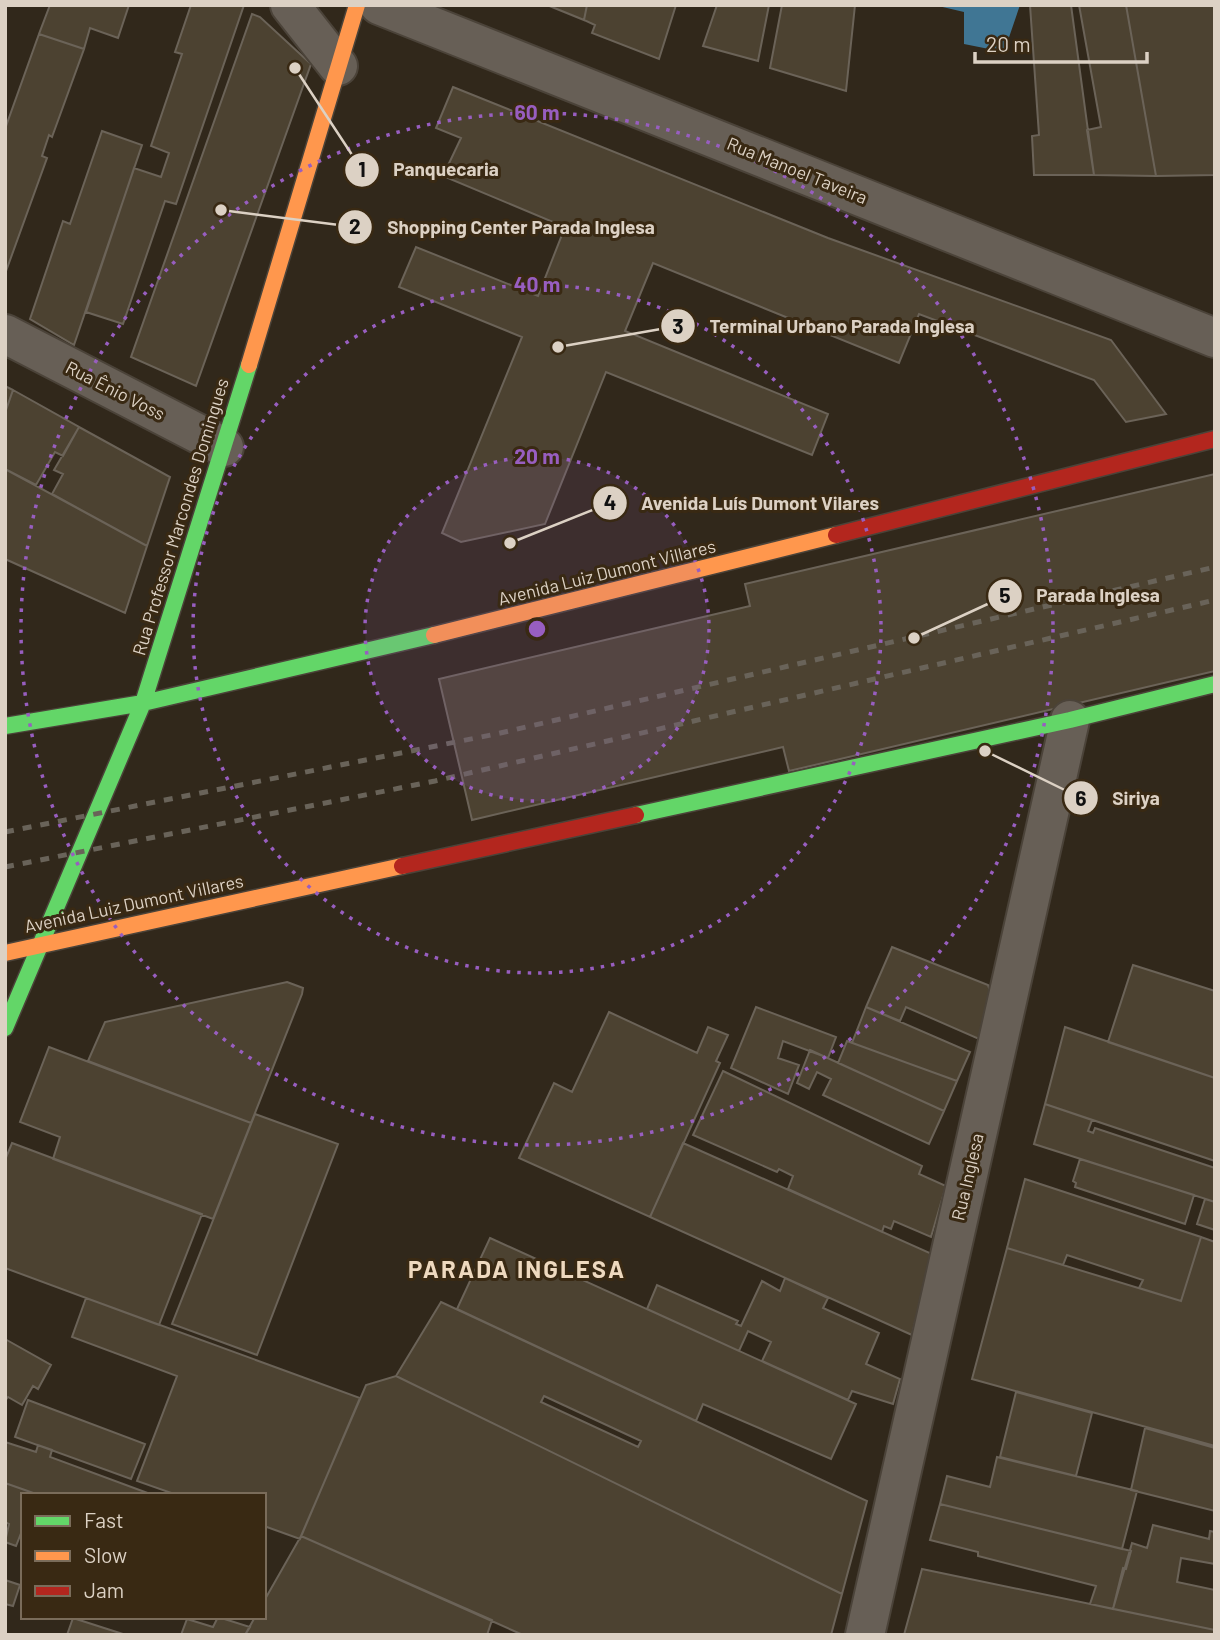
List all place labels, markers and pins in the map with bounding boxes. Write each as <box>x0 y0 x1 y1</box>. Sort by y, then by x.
callout: Panquecaria <box>344 150 513 190</box>
callout: Shopping Center Parada Inglesa <box>338 207 668 247</box>
callout: Terminal Urbano Parada Inglesa <box>660 306 988 346</box>
callout: Avenida Luís Dumont Vilares <box>592 483 893 523</box>
callout: Parada Inglesa <box>987 576 1174 616</box>
centre of rings <box>525 617 549 641</box>
callout: Siriya <box>1063 778 1174 818</box>

